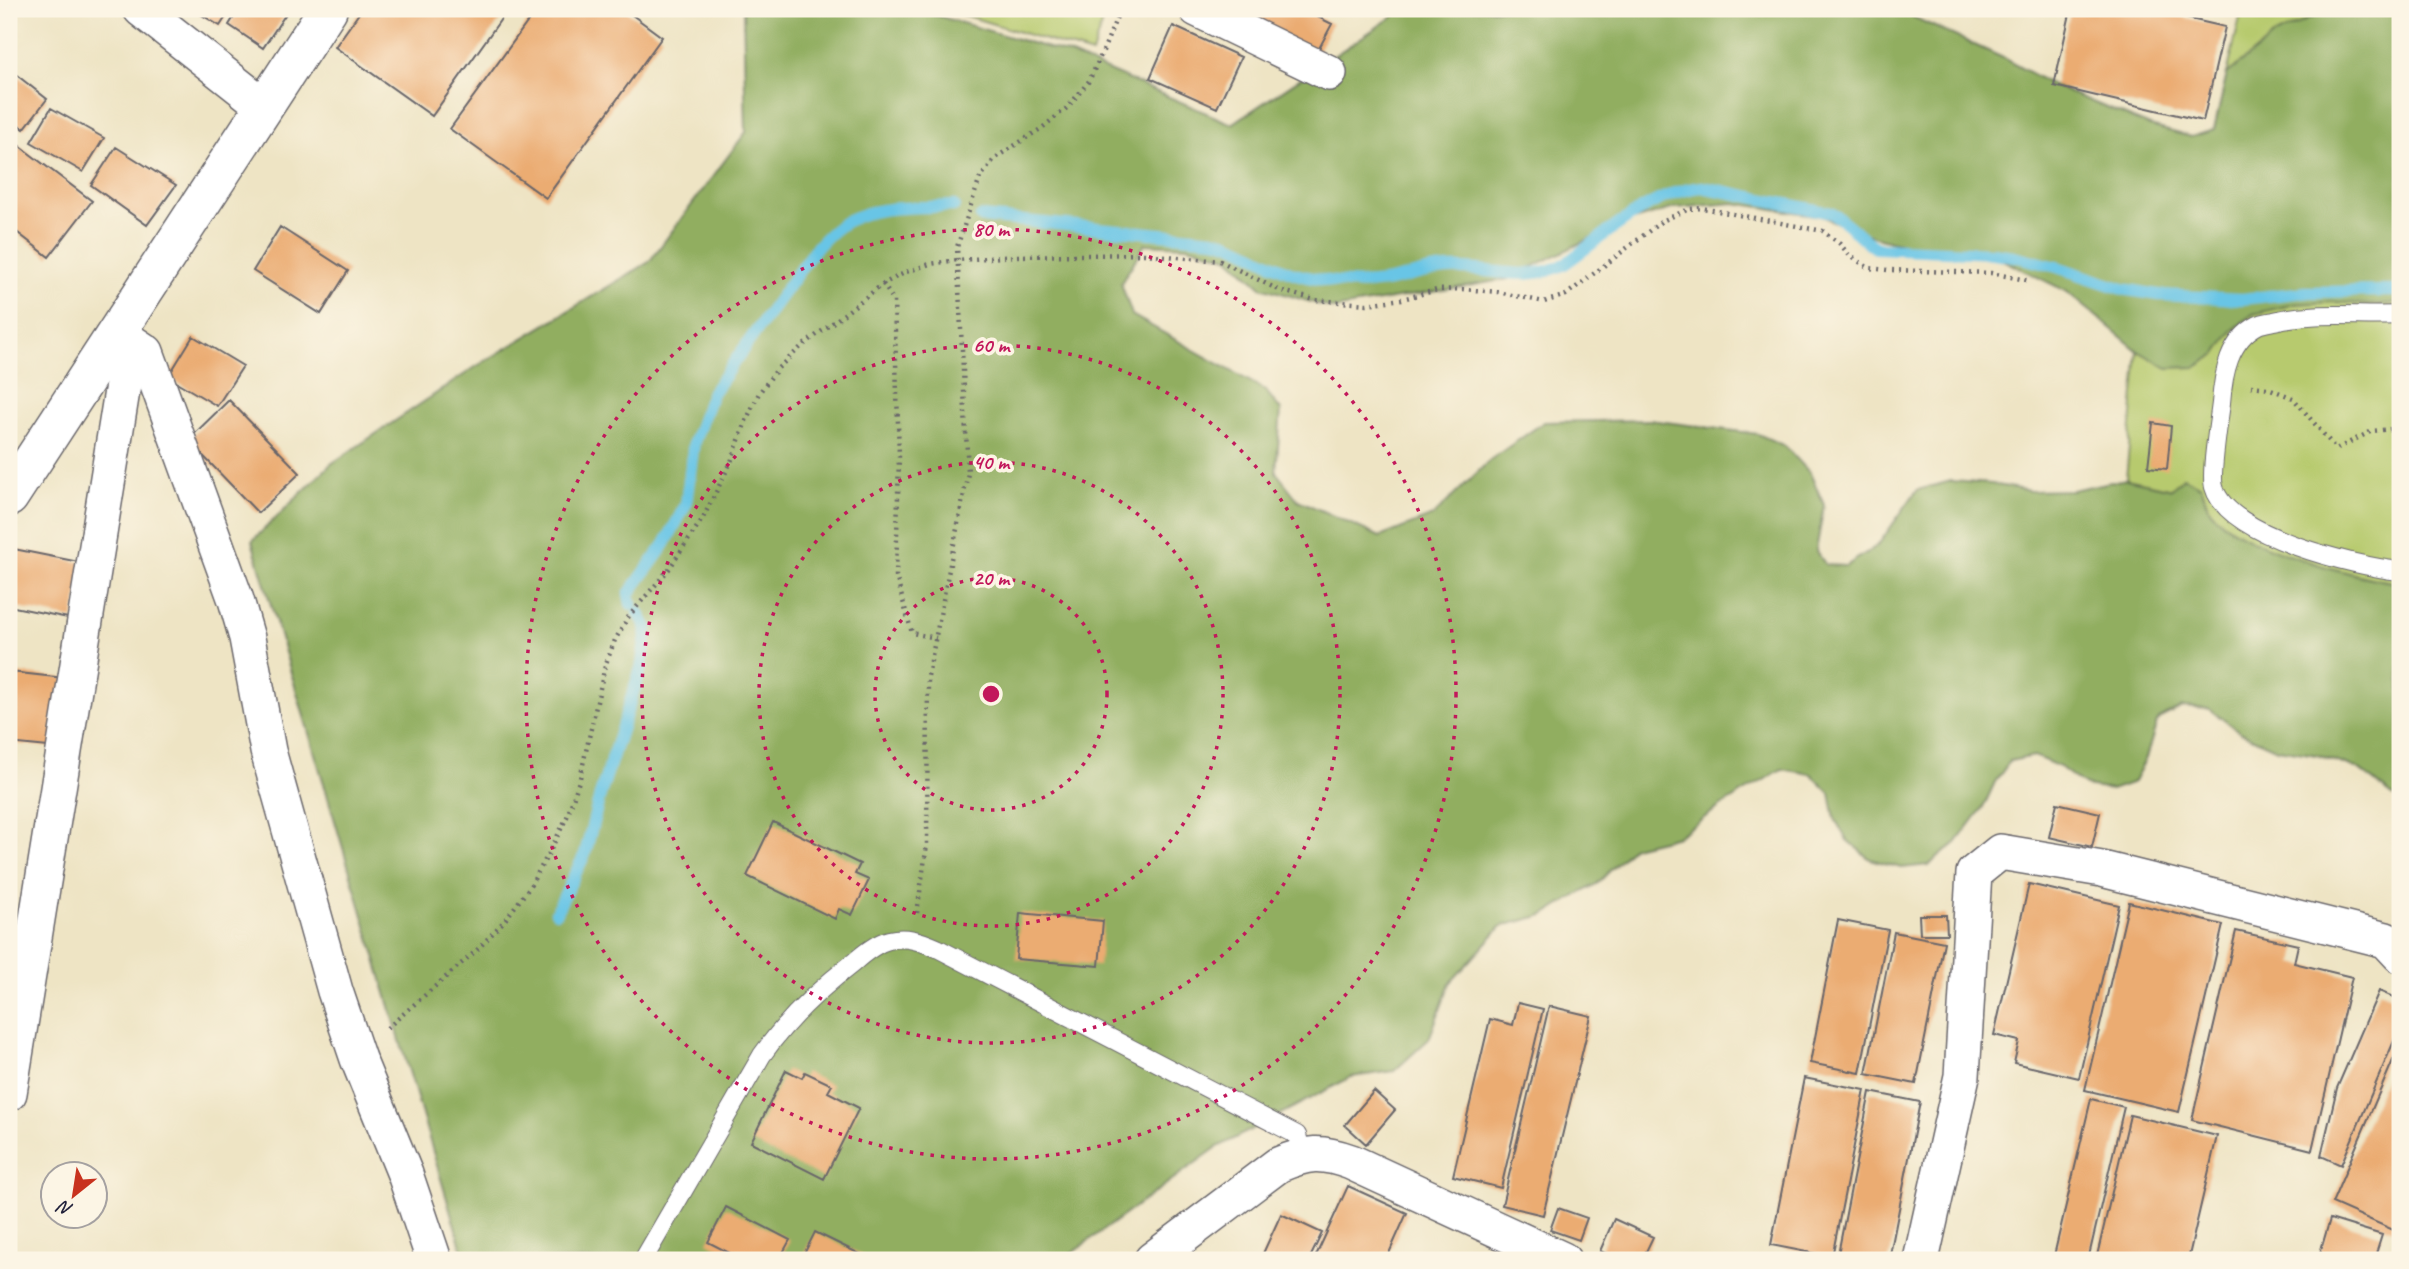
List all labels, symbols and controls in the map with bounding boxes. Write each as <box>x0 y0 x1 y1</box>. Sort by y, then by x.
text: 80 m <box>973 216 1011 242</box>
text: 60 m <box>973 332 1011 358</box>
text: 40 m <box>973 449 1011 475</box>
text: 20 m <box>973 565 1011 591</box>
centre of rings <box>979 682 1003 706</box>
north arrow <box>38 1160 108 1230</box>
text: N <box>52 1194 77 1222</box>

